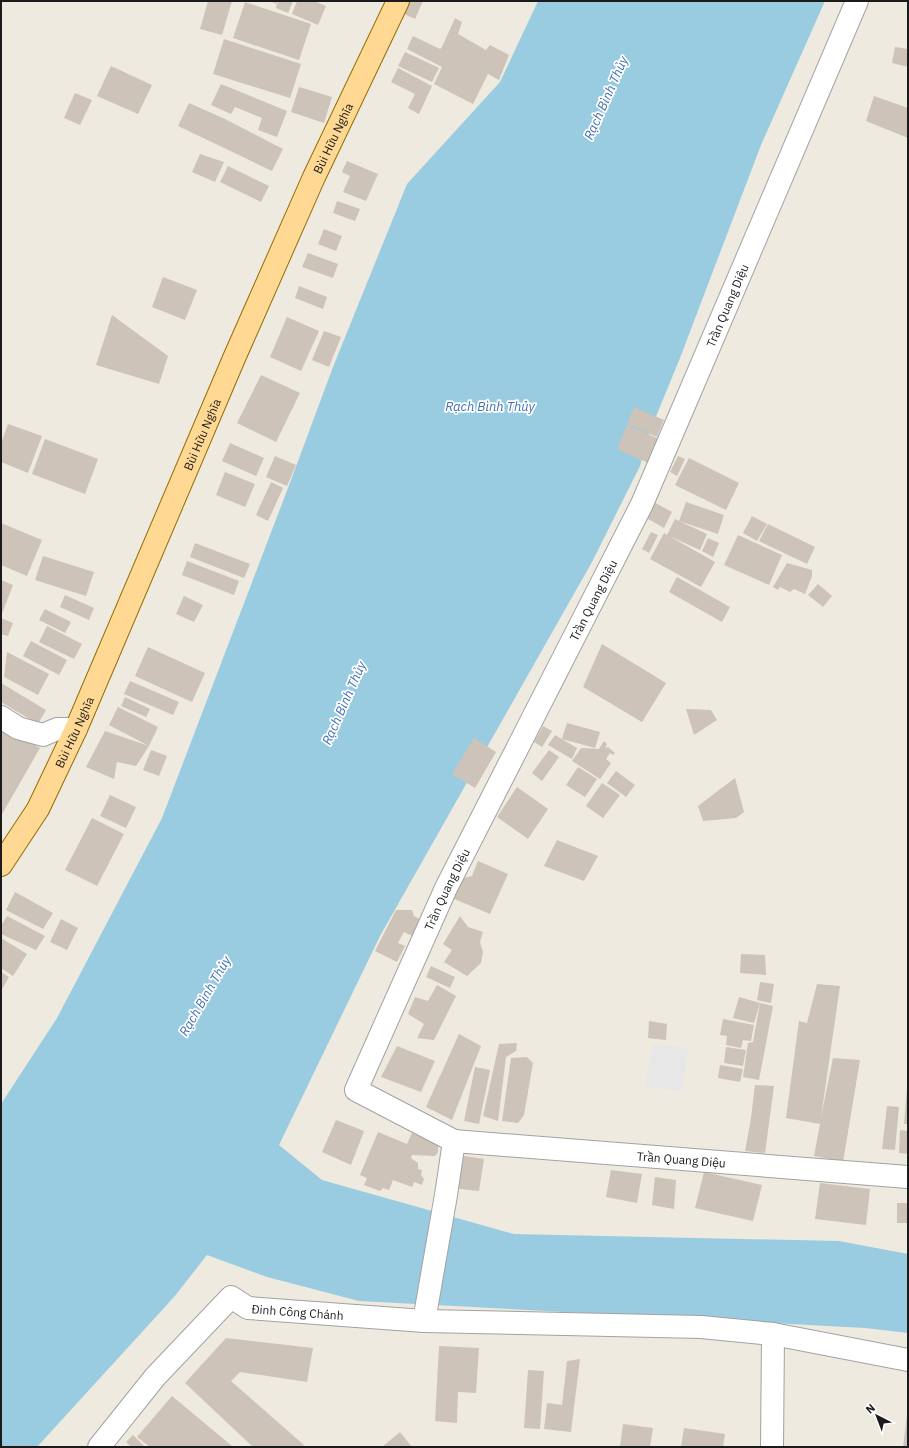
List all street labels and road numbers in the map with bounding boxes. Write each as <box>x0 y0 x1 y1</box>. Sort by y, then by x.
street label: Bùi Hữu Nghĩa <box>309 100 356 176</box>
street label: Trần Quang Diệu <box>703 261 751 349</box>
street label: Bùi Hữu Nghĩa <box>180 396 224 473</box>
street label: Trần Quang Diệu <box>566 557 620 643</box>
street label: Bùi Hữu Nghĩa <box>51 694 97 770</box>
street label: Trần Quang Diệu <box>421 846 473 932</box>
street label: Trần Quang Diệu <box>636 1148 726 1170</box>
street label: Đinh Công Chánh <box>251 1301 344 1323</box>

